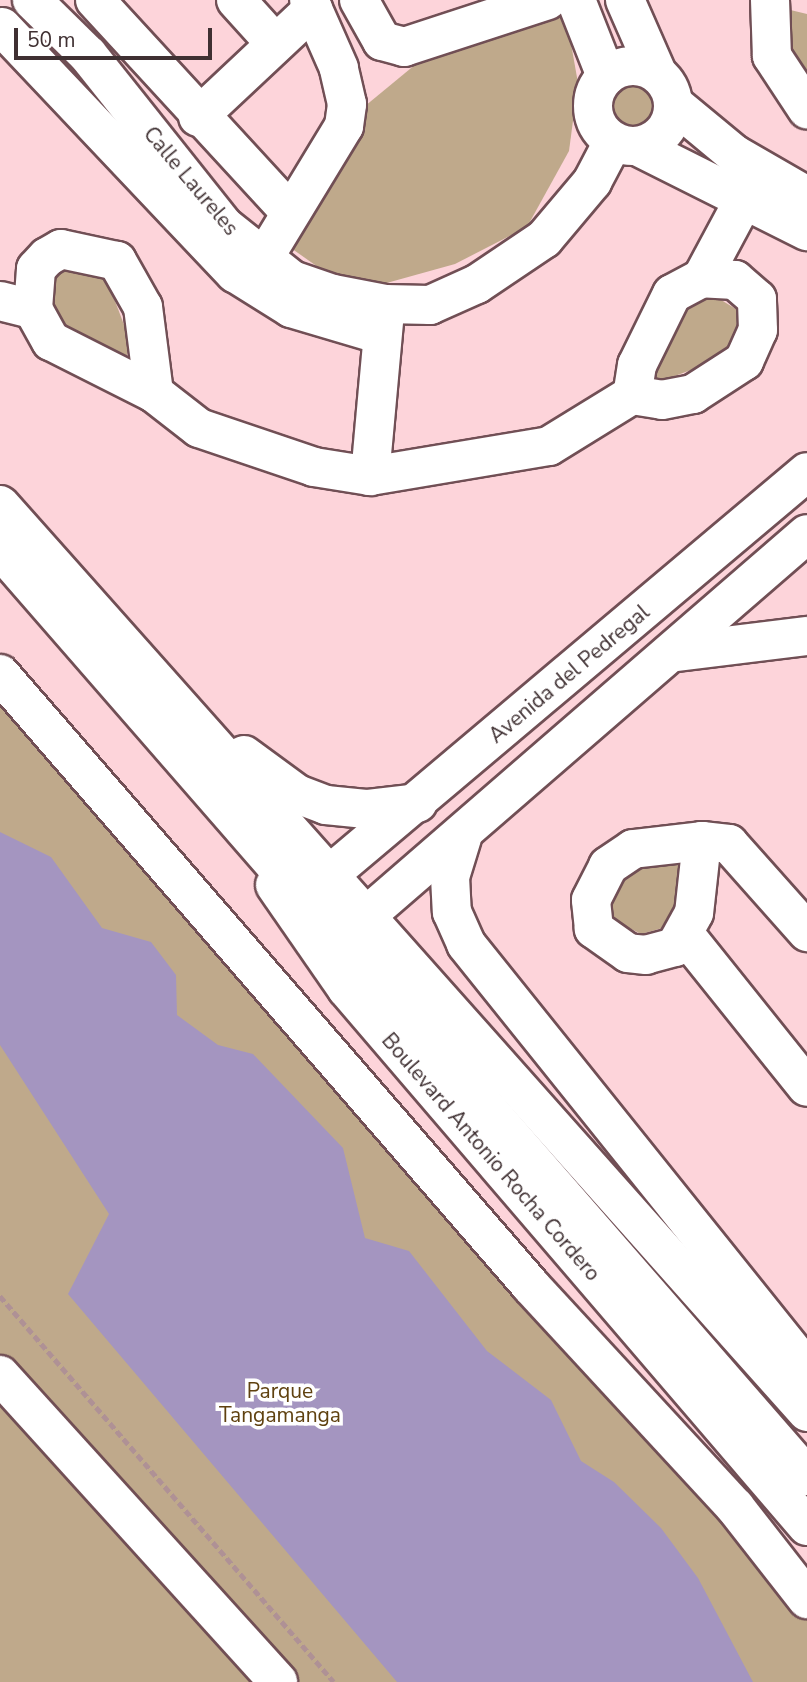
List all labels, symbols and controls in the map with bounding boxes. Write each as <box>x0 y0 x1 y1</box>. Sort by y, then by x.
scale bar <box>18 14 215 58</box>
text: 50 m <box>27 26 76 54</box>
street label: Calle Laureles <box>138 122 244 240</box>
street label: Avenida del Pedregal <box>484 600 654 748</box>
street label: Boulevard Antonio Rocha Cordero <box>376 1028 606 1286</box>
park label: Parque Tangamanga <box>219 1378 341 1428</box>

